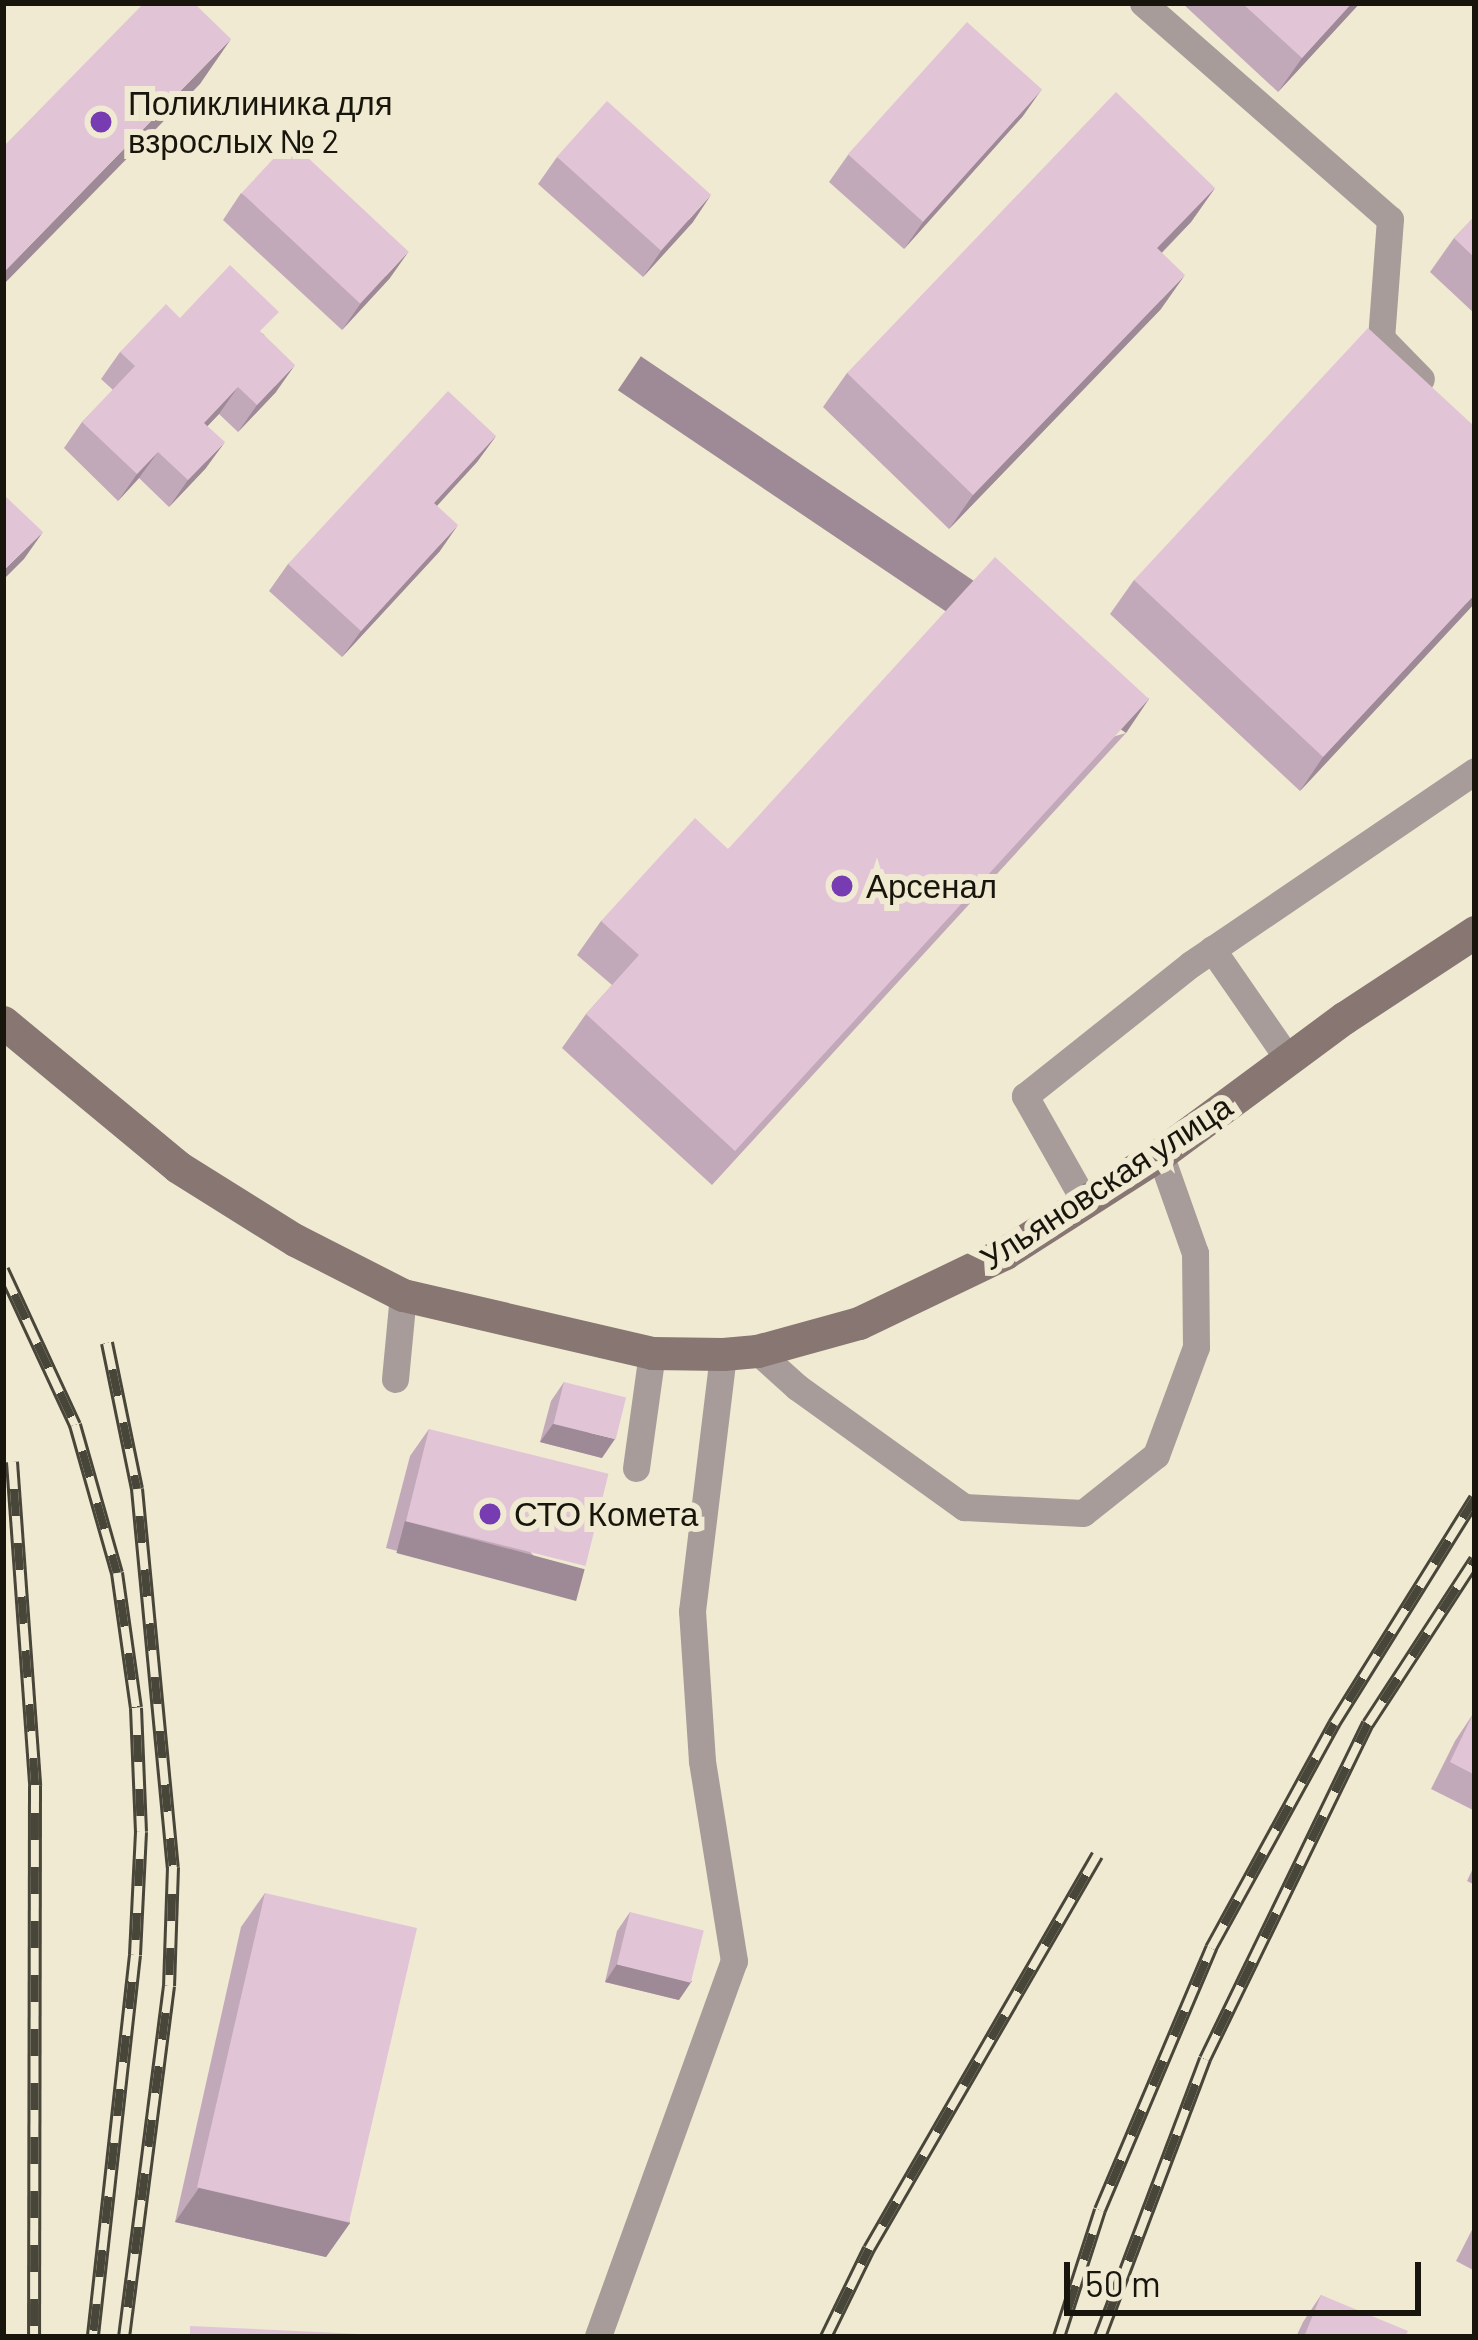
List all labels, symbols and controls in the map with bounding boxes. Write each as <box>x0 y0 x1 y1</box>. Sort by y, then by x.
place label: Поликлиника для взрослых № 2 <box>128 83 393 161</box>
marker: Поликлиника для взрослых № 2 <box>85 106 117 138</box>
place label: Арсенал <box>866 866 997 906</box>
marker: Арсенал <box>829 873 855 899</box>
street label: Ульяновская улица <box>973 1086 1239 1278</box>
place label: СТО Комета <box>514 1494 698 1534</box>
marker: СТО Комета <box>477 1501 503 1527</box>
scale bar <box>1070 2238 1427 2312</box>
text: 50 m <box>1085 2261 1161 2304</box>

